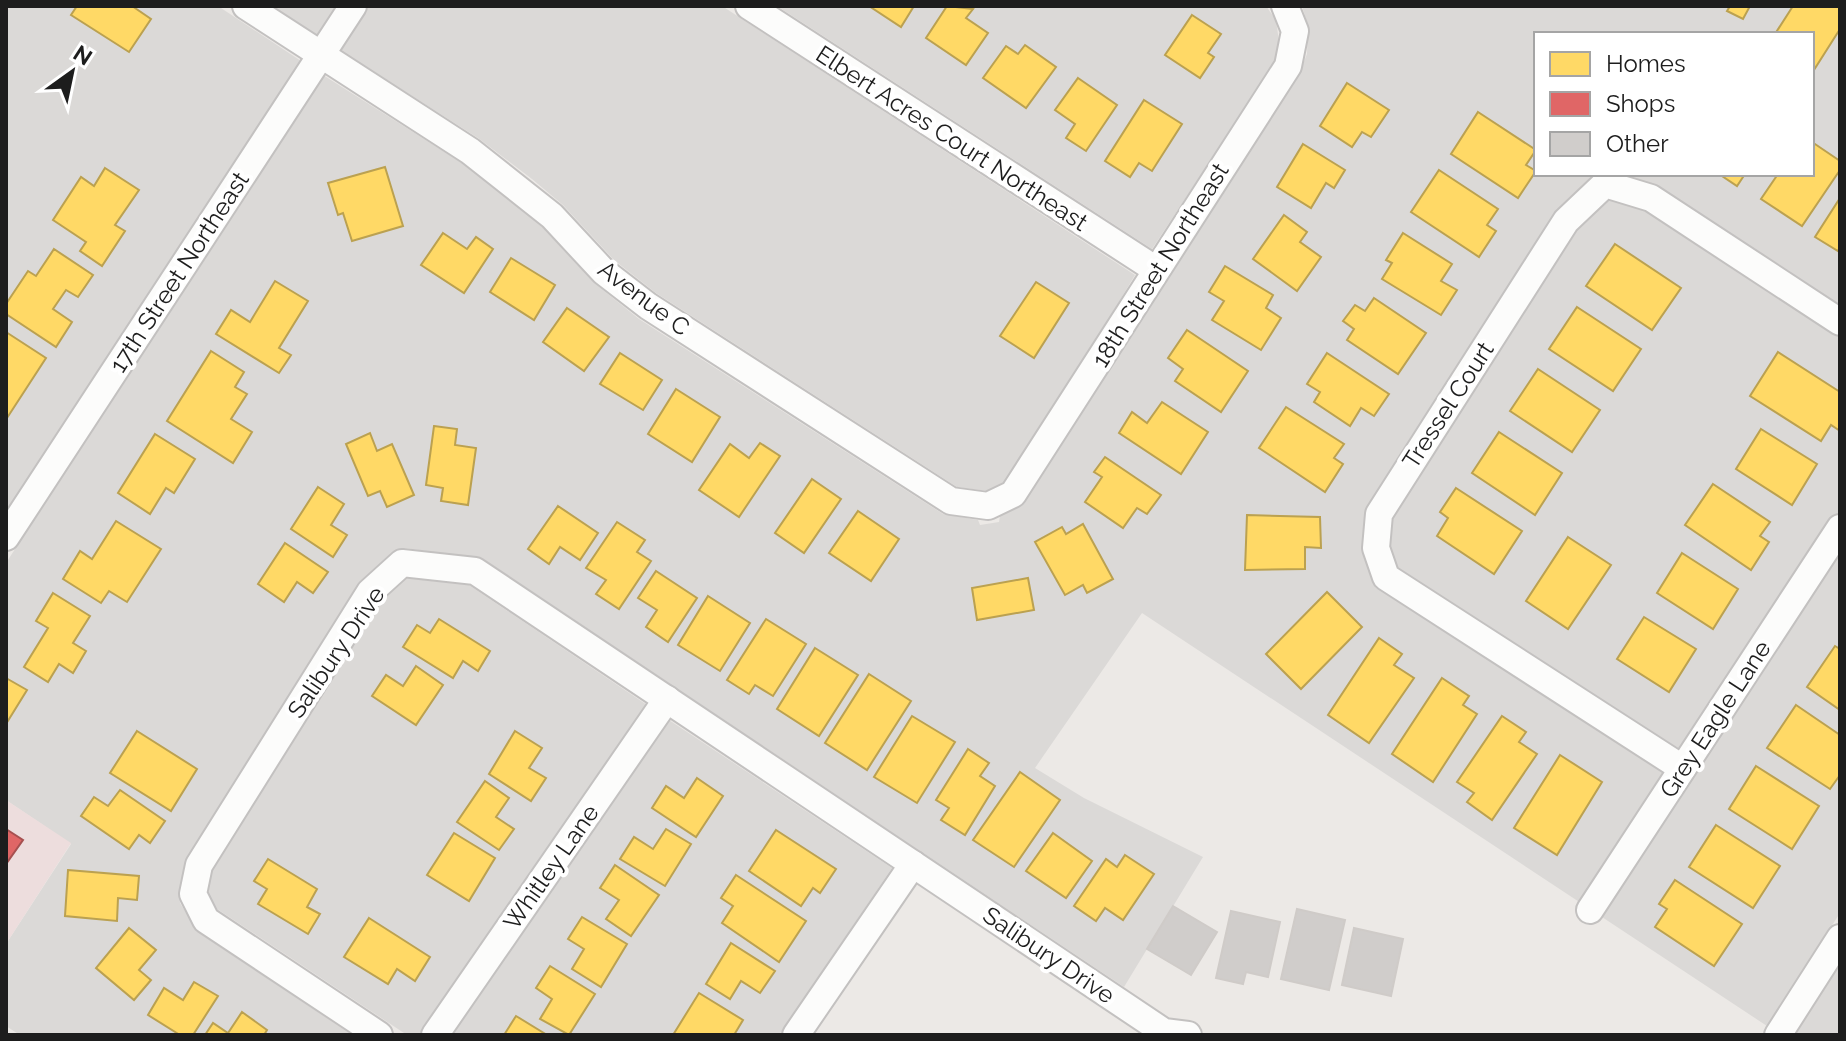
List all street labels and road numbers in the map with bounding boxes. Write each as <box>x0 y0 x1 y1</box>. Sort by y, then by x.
street label: Elbert Acres Court Northeast <box>811 39 1093 237</box>
street label: 18th Street Northeast <box>1085 158 1235 372</box>
street label: 17th Street Northeast <box>103 166 255 378</box>
street label: Avenue C <box>593 254 695 342</box>
street label: Tressel Court <box>1396 336 1500 474</box>
street label: Salibury Drive <box>281 581 391 723</box>
street label: Grey Eagle Lane <box>1653 635 1777 803</box>
street label: Whitley Lane <box>497 799 605 935</box>
street label: Salibury Drive <box>978 900 1120 1010</box>

